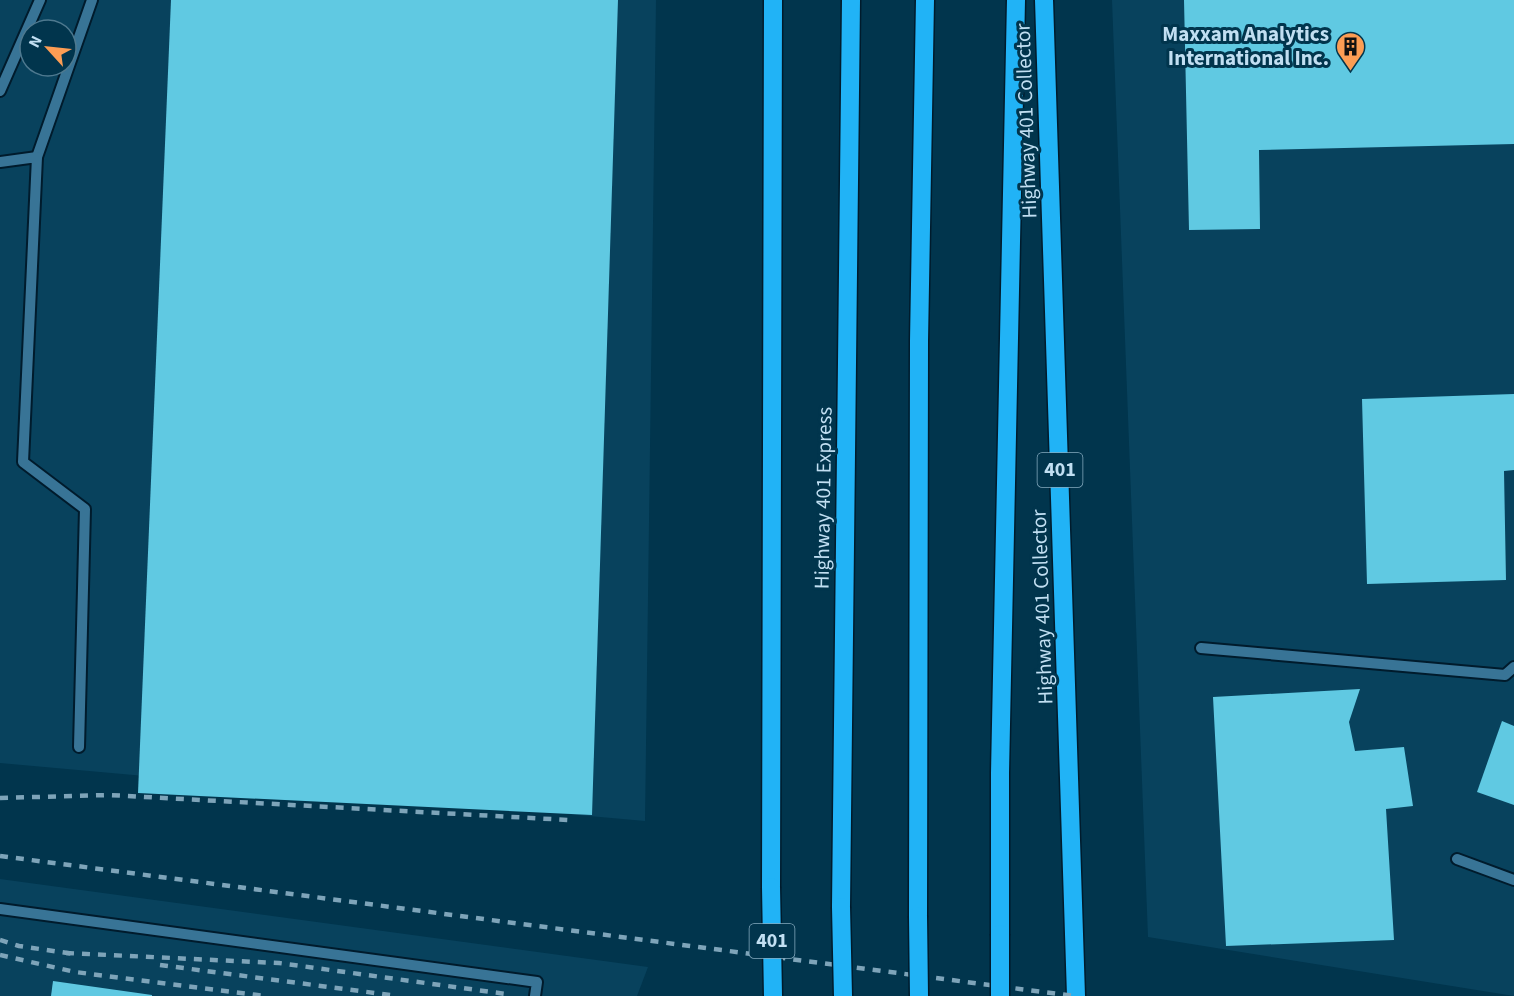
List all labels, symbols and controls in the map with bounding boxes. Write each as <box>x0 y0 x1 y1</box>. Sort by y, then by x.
north arrow <box>18 18 78 78</box>
place label: Maxxam Analytics International Inc. <box>1162 19 1329 73</box>
street label: Highway 401 Collector <box>1008 22 1044 219</box>
building icon: Maxxam Analytics International Inc. <box>1334 30 1366 72</box>
text: N <box>23 32 48 51</box>
street label: Highway 401 Express <box>806 406 840 589</box>
road number: 401 <box>1038 453 1082 487</box>
street label: Highway 401 Collector <box>1024 508 1060 705</box>
road number: 401 <box>750 924 794 958</box>

